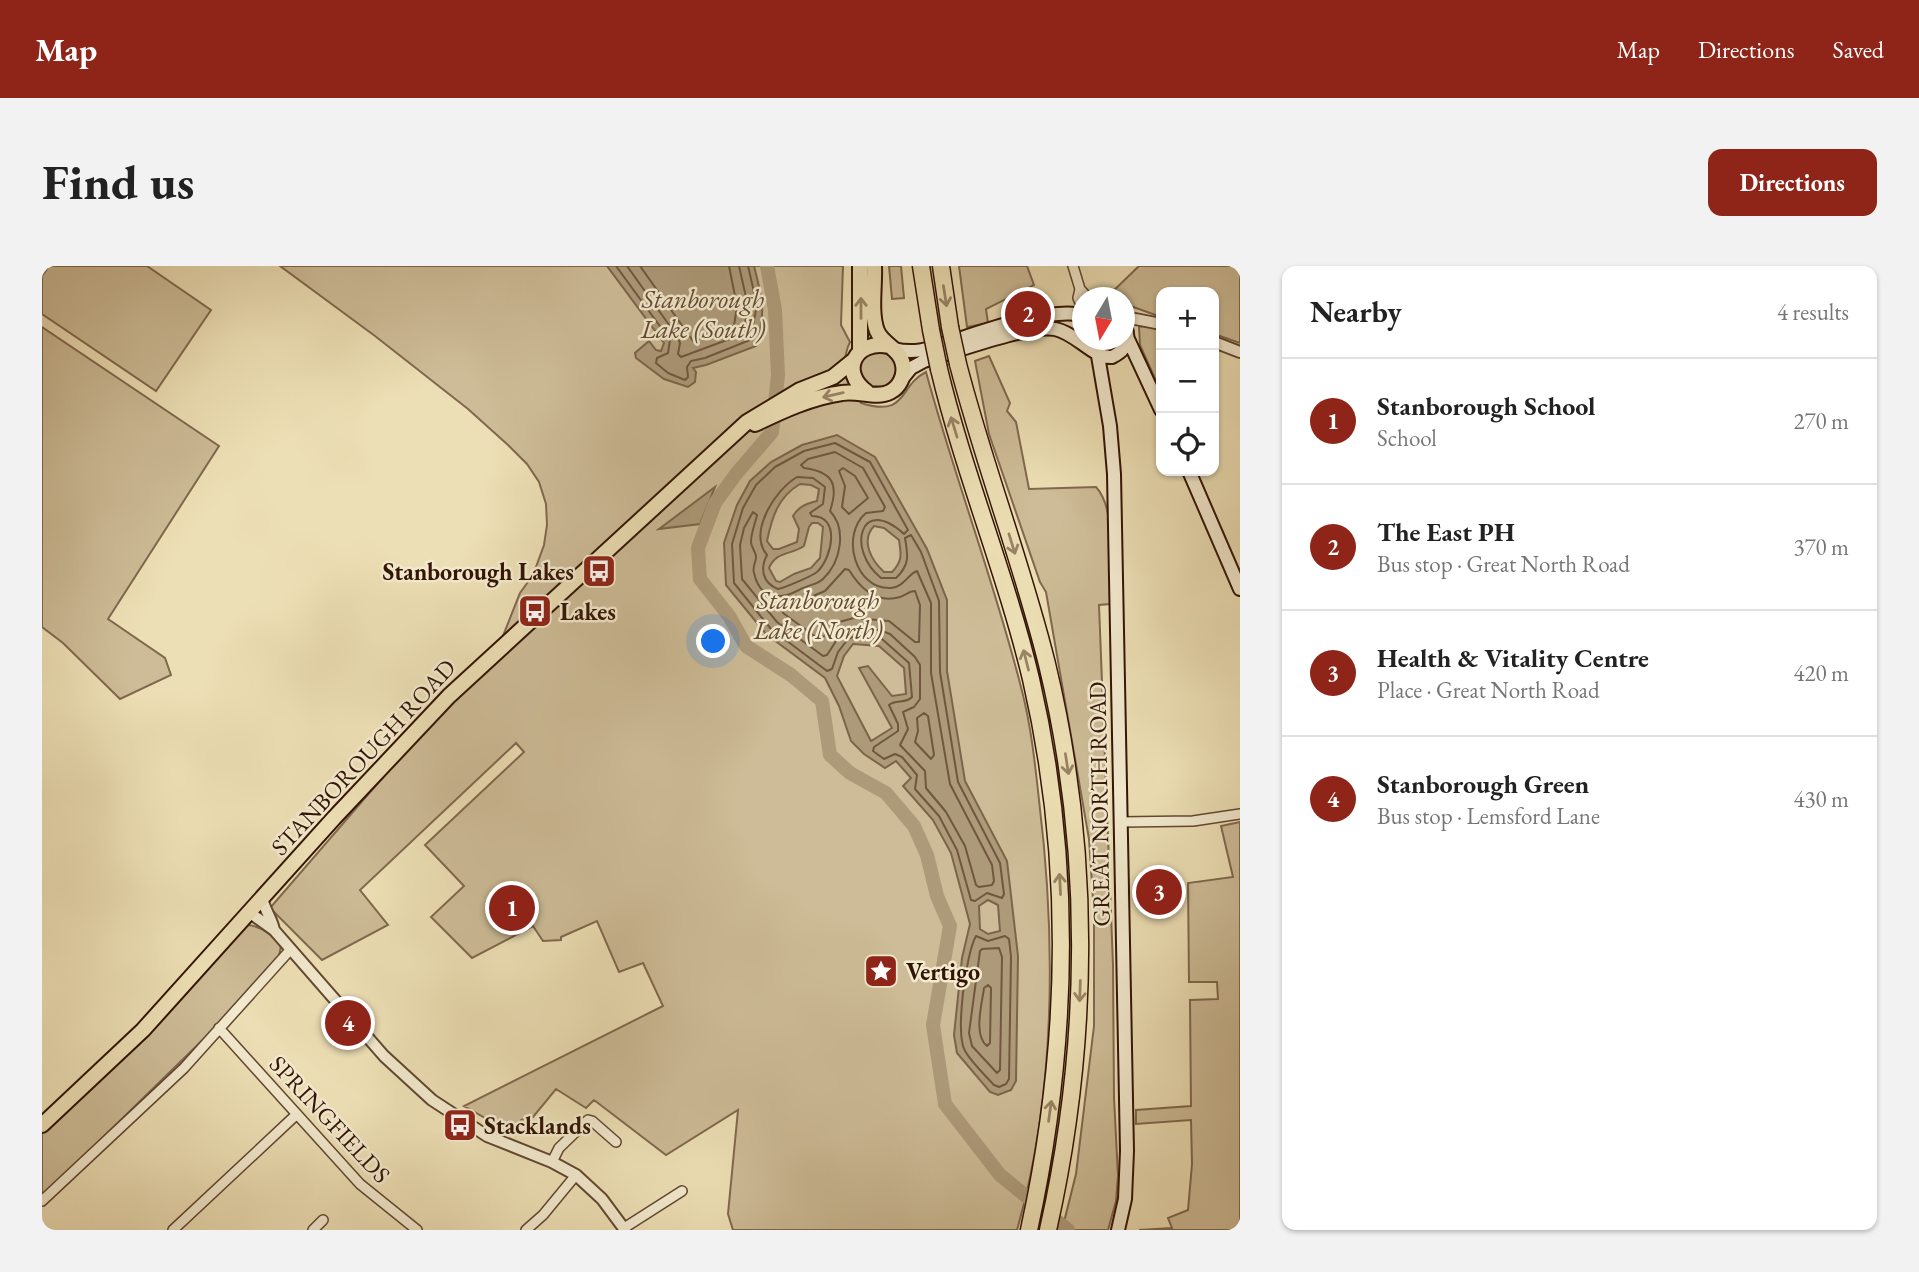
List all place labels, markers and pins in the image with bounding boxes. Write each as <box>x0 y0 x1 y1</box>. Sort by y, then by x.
pin: 2 <box>1005 288 1051 340</box>
bus stop icon: Stanborough Lakes <box>580 552 618 590</box>
place label: Stanborough Lakes <box>382 556 574 588</box>
bus stop icon: Lakes <box>516 592 554 630</box>
place label: Lakes <box>560 596 616 627</box>
pin: 3 <box>1136 866 1182 918</box>
pin: 1 <box>489 882 535 934</box>
place icon: Vertigo <box>862 952 900 990</box>
place label: Vertigo <box>906 956 980 988</box>
pin: 4 <box>325 997 371 1049</box>
bus stop icon: Stacklands <box>441 1106 479 1144</box>
place label: Stacklands <box>484 1110 591 1141</box>

